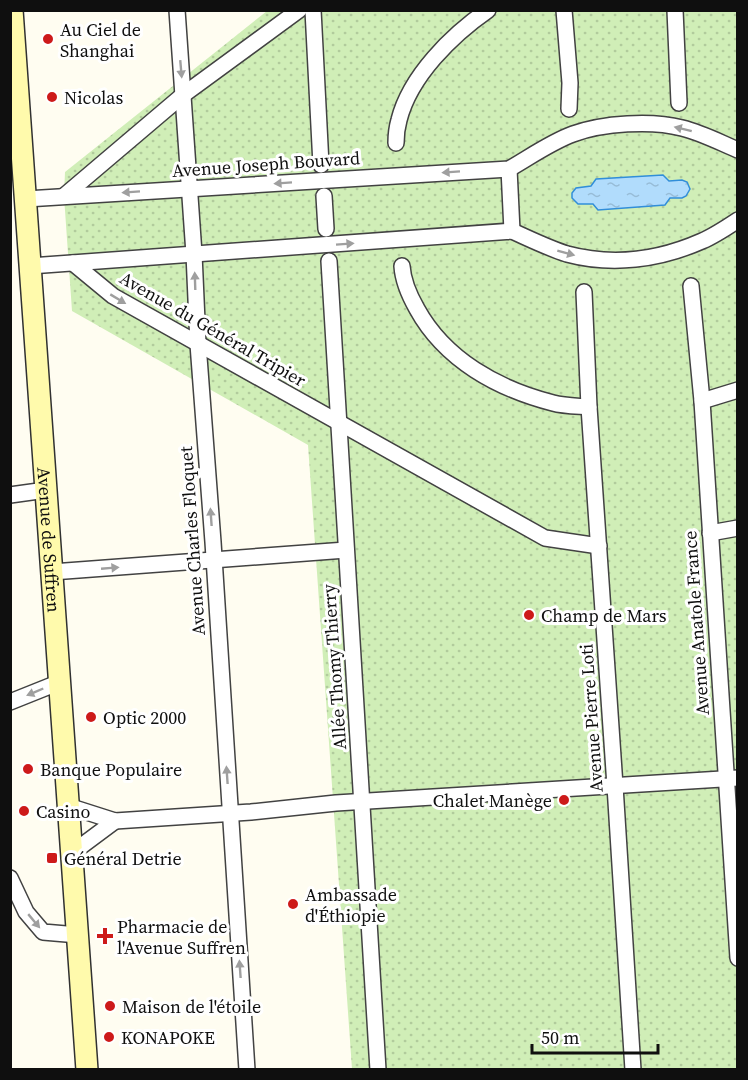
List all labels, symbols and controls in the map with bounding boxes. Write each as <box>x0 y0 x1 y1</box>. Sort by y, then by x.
place label: Au Ciel de Shanghai <box>60 17 141 63</box>
marker: Au Ciel de Shanghai <box>41 32 55 46</box>
one-way arrow <box>176 59 185 78</box>
place label: Nicolas <box>64 85 123 110</box>
marker: Nicolas <box>45 90 59 104</box>
one-way arrow <box>674 123 692 133</box>
street label: Avenue Joseph Bouvard <box>171 145 361 183</box>
one-way arrow <box>441 168 460 177</box>
one-way arrow <box>273 178 292 187</box>
one-way arrow <box>121 188 140 197</box>
one-way arrow <box>335 239 354 248</box>
one-way arrow <box>557 248 575 258</box>
street label: Avenue du Général Tripier <box>115 265 311 393</box>
one-way arrow <box>191 271 200 290</box>
one-way arrow <box>110 294 127 304</box>
street label: Avenue Charles Floquet <box>173 445 211 636</box>
street label: Avenue de Suffren <box>32 466 67 613</box>
one-way arrow <box>206 508 216 527</box>
street label: Avenue Anatole France <box>677 530 715 716</box>
one-way arrow <box>101 563 120 573</box>
street label: Allée Thomy Thierry <box>316 583 352 751</box>
place label: Champ de Mars <box>541 603 667 628</box>
marker: Champ de Mars <box>522 608 536 622</box>
street label: Avenue Pierre Loti <box>573 643 609 793</box>
one-way arrow <box>26 688 44 697</box>
place label: Optic 2000 <box>103 705 186 730</box>
marker: Optic 2000 <box>84 710 98 724</box>
place label: Banque Populaire <box>40 757 182 782</box>
marker: Banque Populaire <box>21 762 35 776</box>
one-way arrow <box>222 765 232 784</box>
place label: Chalet Manège <box>433 788 552 813</box>
marker: Chalet Manège <box>557 793 571 807</box>
place label: Casino <box>36 799 91 824</box>
marker: Casino <box>17 804 31 818</box>
place label: Général Detrie <box>64 846 182 871</box>
marker: Général Detrie <box>45 851 59 865</box>
place label: Ambassade d'Éthiopie <box>305 882 397 928</box>
marker: Ambassade d'Éthiopie <box>286 897 300 911</box>
one-way arrow <box>27 913 40 928</box>
place label: Pharmacie de l'Avenue Suffren <box>117 914 246 960</box>
marker: Pharmacie de l'Avenue Suffren <box>98 929 112 943</box>
one-way arrow <box>235 960 245 979</box>
place label: Maison de l'étoile <box>122 994 261 1019</box>
marker: Maison de l'étoile <box>103 999 117 1013</box>
scale bar <box>532 1017 658 1055</box>
place label: KONAPOKE <box>121 1025 215 1050</box>
text: 50 m <box>541 1025 579 1050</box>
marker: KONAPOKE <box>102 1030 116 1044</box>

